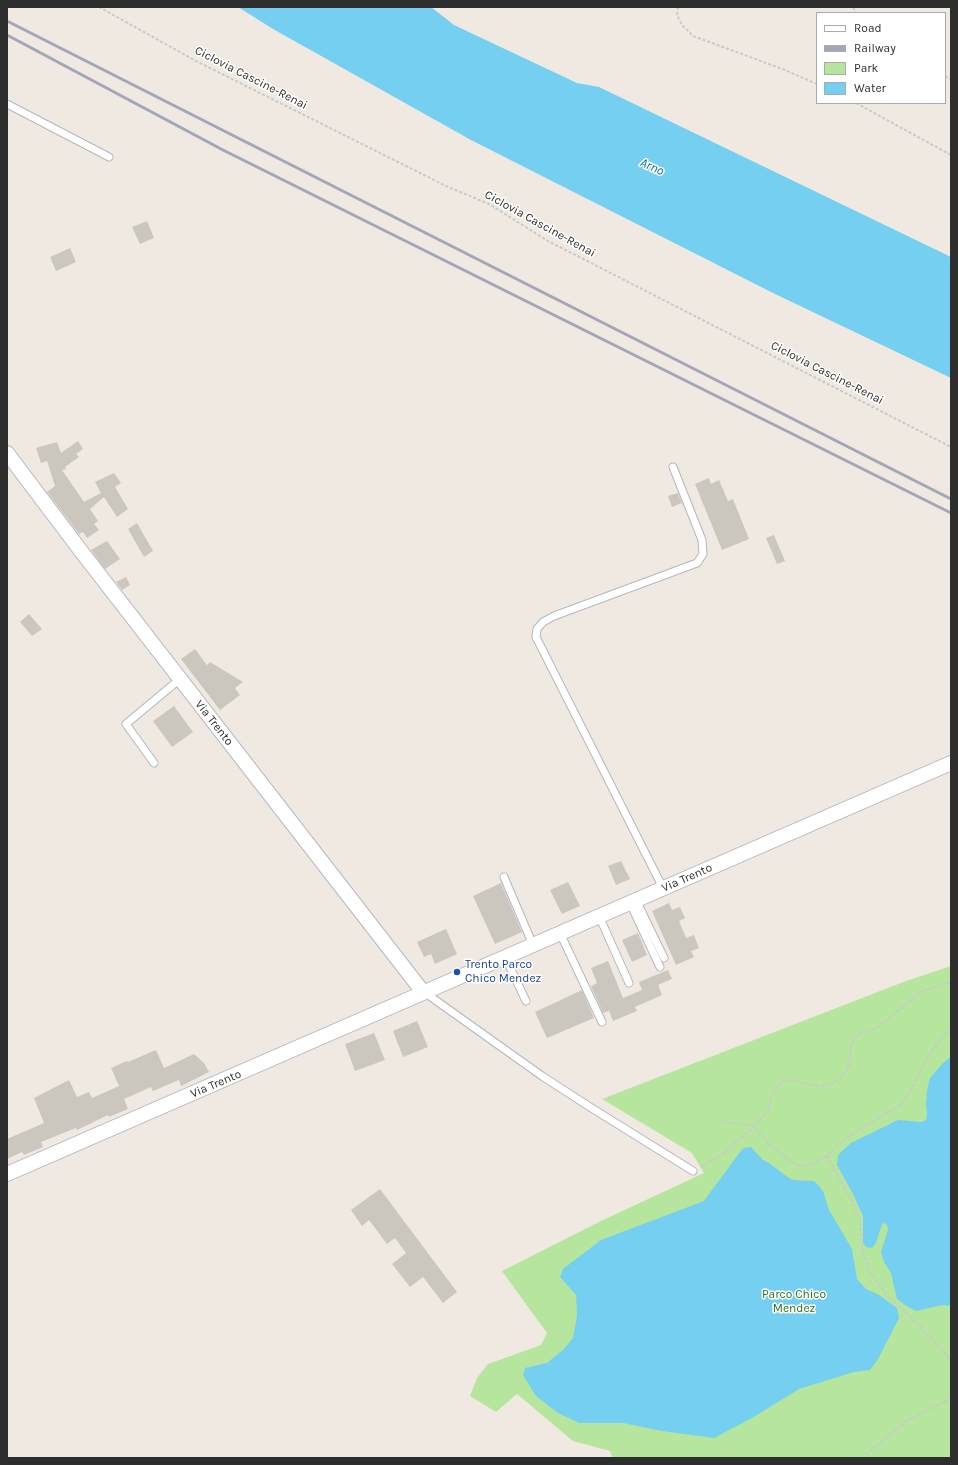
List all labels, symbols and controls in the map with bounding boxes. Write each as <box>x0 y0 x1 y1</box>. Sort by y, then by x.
legend <box>816 12 946 104</box>
text: Road <box>854 21 882 35</box>
text: Railway <box>854 41 896 55</box>
street label: Ciclovia Cascine-Renai <box>192 43 310 113</box>
text: Park <box>854 61 878 75</box>
text: Water <box>854 81 886 95</box>
water label: Arno <box>638 155 666 179</box>
street label: Ciclovia Cascine-Renai <box>482 187 598 261</box>
street label: Ciclovia Cascine-Renai <box>768 338 886 408</box>
street label: Via Trento <box>192 697 236 749</box>
street label: Via Trento <box>660 860 714 896</box>
place label: Trento Parco Chico Mendez <box>465 958 541 986</box>
marker: Trento Parco Chico Mendez <box>452 967 462 977</box>
street label: Via Trento <box>188 1067 244 1101</box>
park label: Parco Chico Mendez <box>762 1288 826 1316</box>

